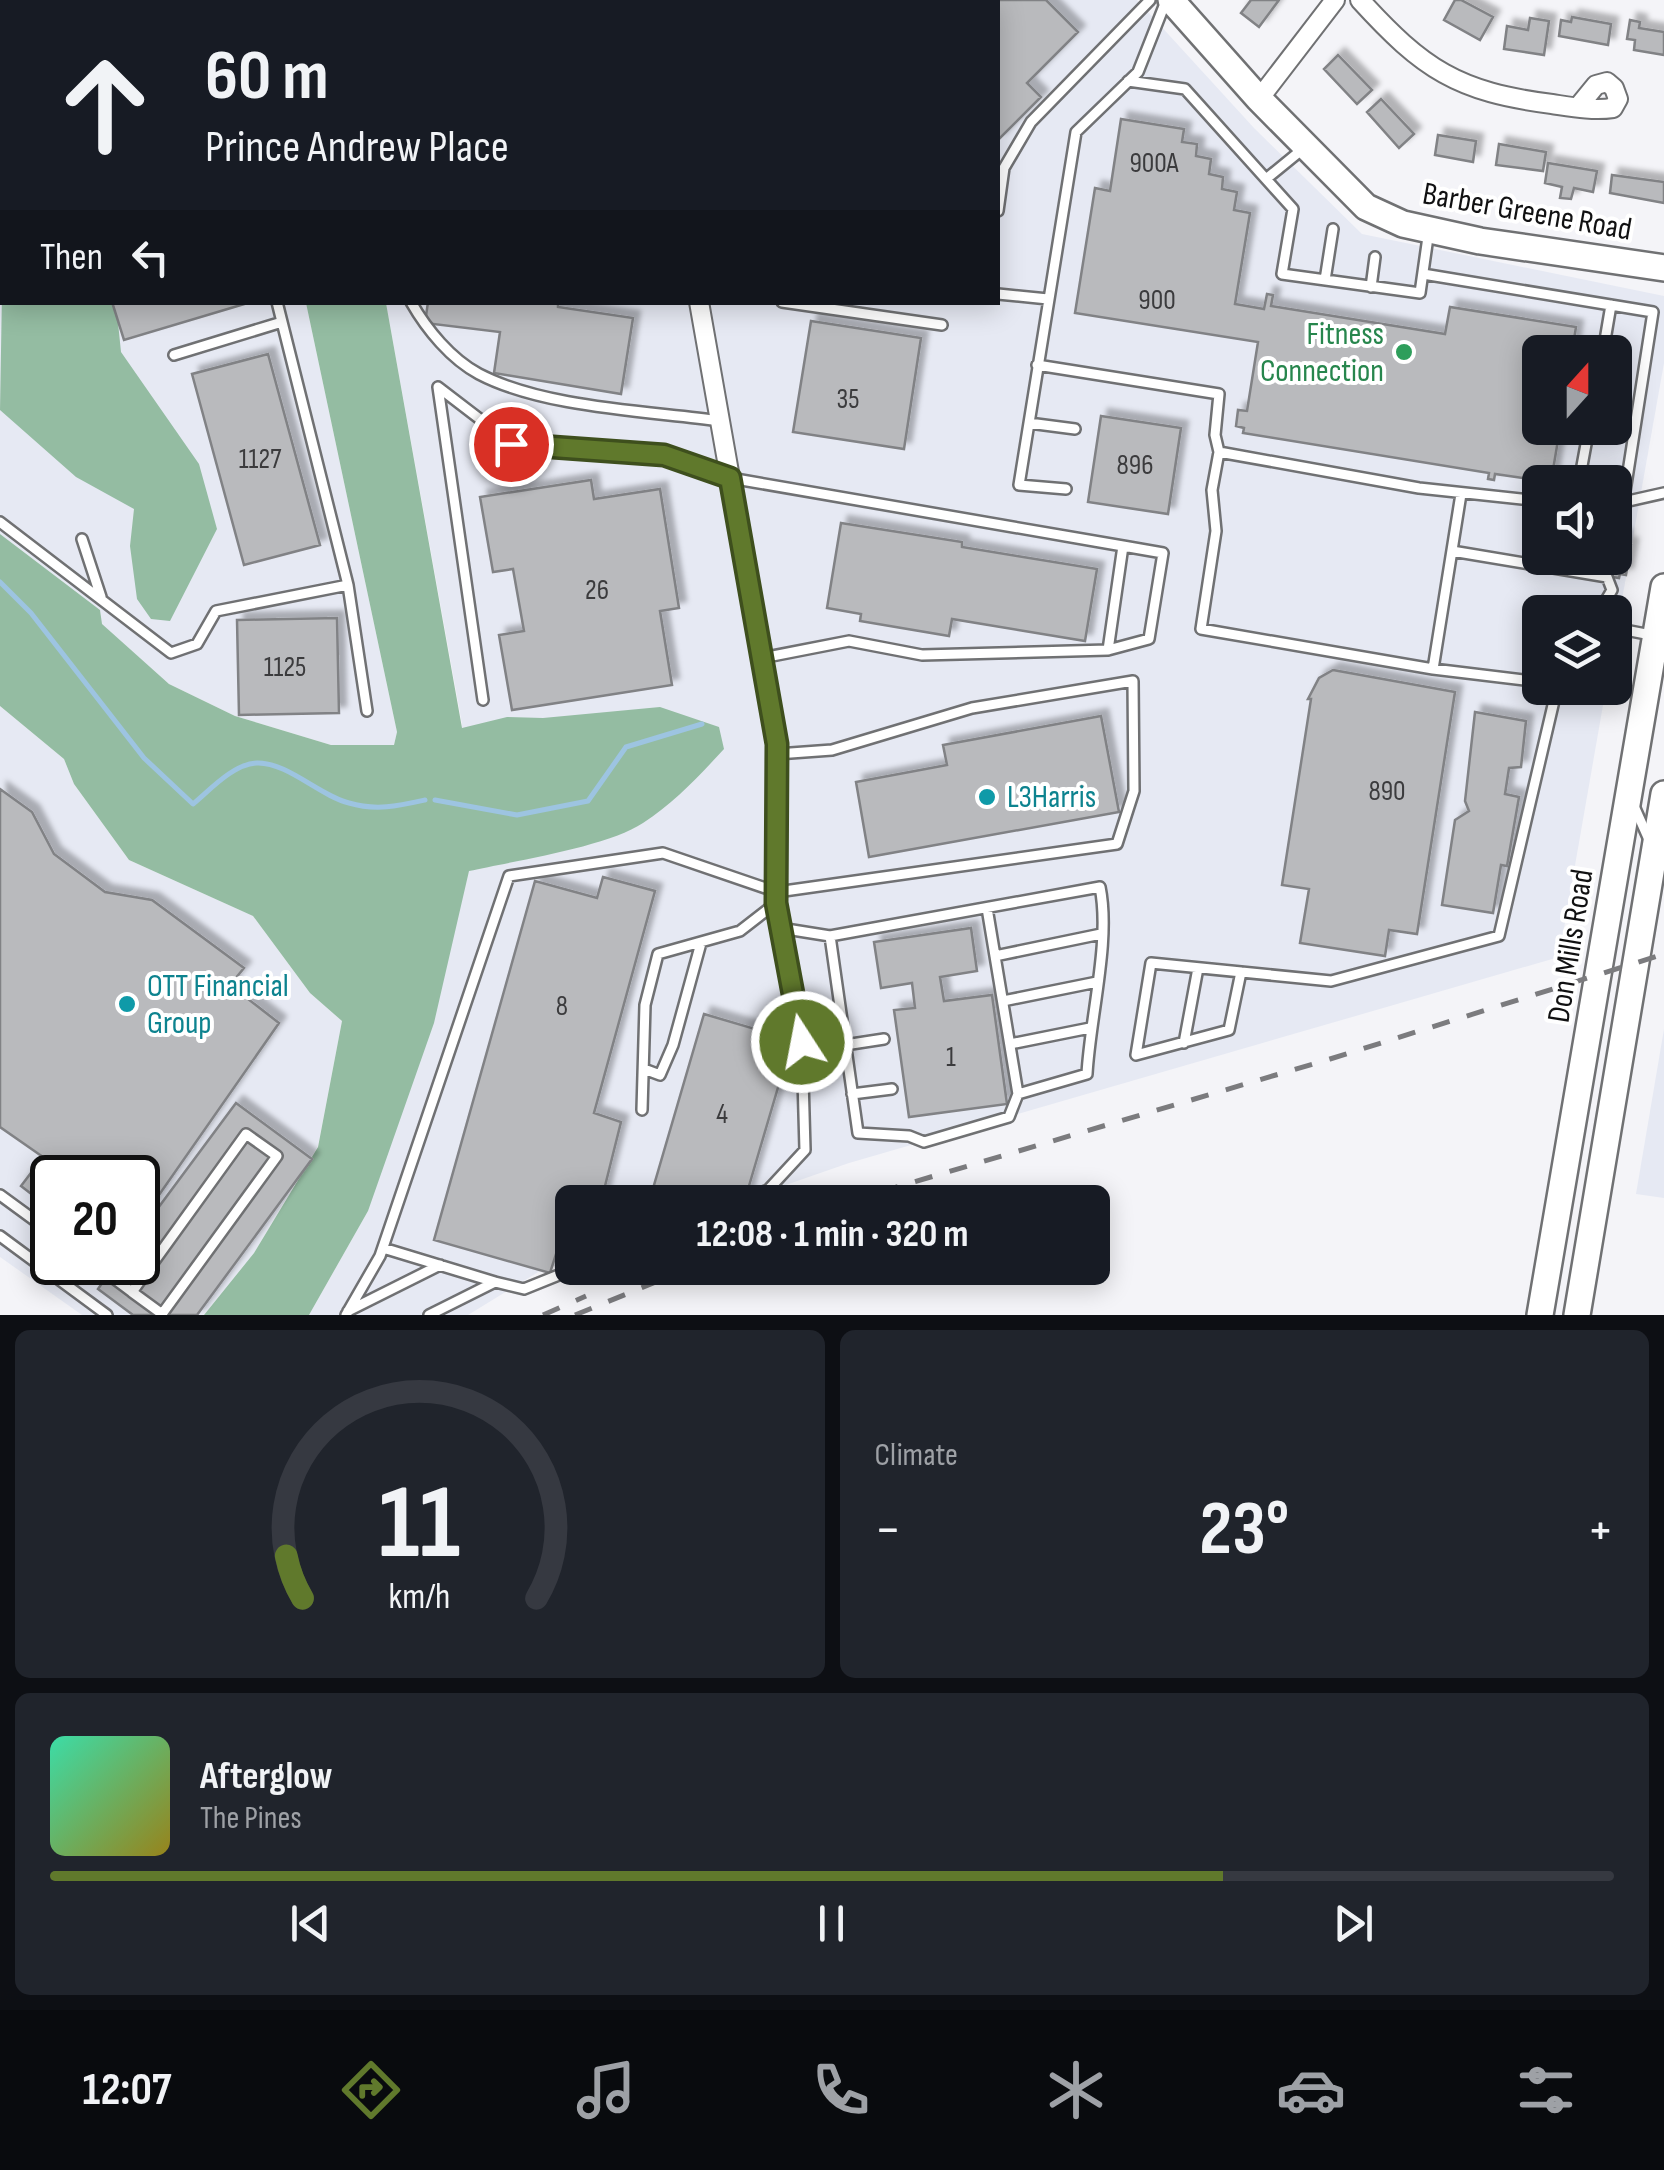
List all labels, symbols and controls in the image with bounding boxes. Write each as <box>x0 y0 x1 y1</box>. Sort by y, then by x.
text: 60 m <box>205 35 329 119</box>
icon: ahead <box>40 40 170 170</box>
text: Prince Andrew Place <box>205 120 509 175</box>
house number: 900A <box>1129 147 1180 180</box>
street label: Barber Greene Road <box>1419 174 1635 250</box>
icon: left <box>123 230 178 285</box>
text: Then <box>40 235 103 280</box>
house number: 900 <box>1138 284 1176 317</box>
place label: Fitness Connection <box>1260 315 1384 391</box>
north arrow <box>1522 335 1632 445</box>
map controls <box>1522 335 1632 705</box>
marker: Fitness Connection <box>1393 341 1415 363</box>
house number: 35 <box>837 383 859 416</box>
pin <box>469 402 554 487</box>
icon: arrive <box>484 417 539 472</box>
house number: 1127 <box>239 443 281 476</box>
house number: 896 <box>1117 449 1153 482</box>
button: sound <box>1522 465 1632 575</box>
house number: 26 <box>585 574 609 607</box>
button: layers <box>1522 595 1632 705</box>
house number: 1125 <box>264 651 306 684</box>
house number: 890 <box>1368 775 1406 808</box>
place label: L3Harris <box>1007 778 1096 817</box>
marker: L3Harris <box>976 786 998 808</box>
street label: Don Mills Road <box>1540 867 1602 1025</box>
place label: OTT Financial Group <box>147 967 289 1043</box>
house number: 8 <box>556 990 568 1023</box>
position arrow <box>750 990 854 1094</box>
marker: OTT Financial Group <box>116 993 138 1015</box>
house number: 1 <box>946 1041 956 1074</box>
house number: 4 <box>716 1098 728 1131</box>
speed limit sign: 20 <box>30 1155 160 1285</box>
text: 12:08 · 1 min · 320 m <box>697 1212 968 1257</box>
text: Climate <box>875 1436 958 1475</box>
text: 11 <box>379 1462 461 1587</box>
text: 23° <box>1199 1485 1289 1576</box>
text: − <box>875 1497 901 1564</box>
text: + <box>1587 1497 1614 1564</box>
text: km/h <box>389 1576 451 1619</box>
text: Afterglow <box>200 1754 333 1799</box>
text: The Pines <box>200 1799 302 1838</box>
icon: previous <box>283 1896 338 1951</box>
icon: pause <box>804 1896 859 1951</box>
icon: next <box>1326 1896 1381 1951</box>
icon: directions <box>336 2055 406 2125</box>
icon: music <box>571 2055 641 2125</box>
icon: phone <box>806 2055 876 2125</box>
icon: climate <box>1041 2055 1111 2125</box>
icon: car <box>1276 2055 1346 2125</box>
icon: filters <box>1511 2055 1581 2125</box>
text: 12:07 <box>83 2063 171 2118</box>

